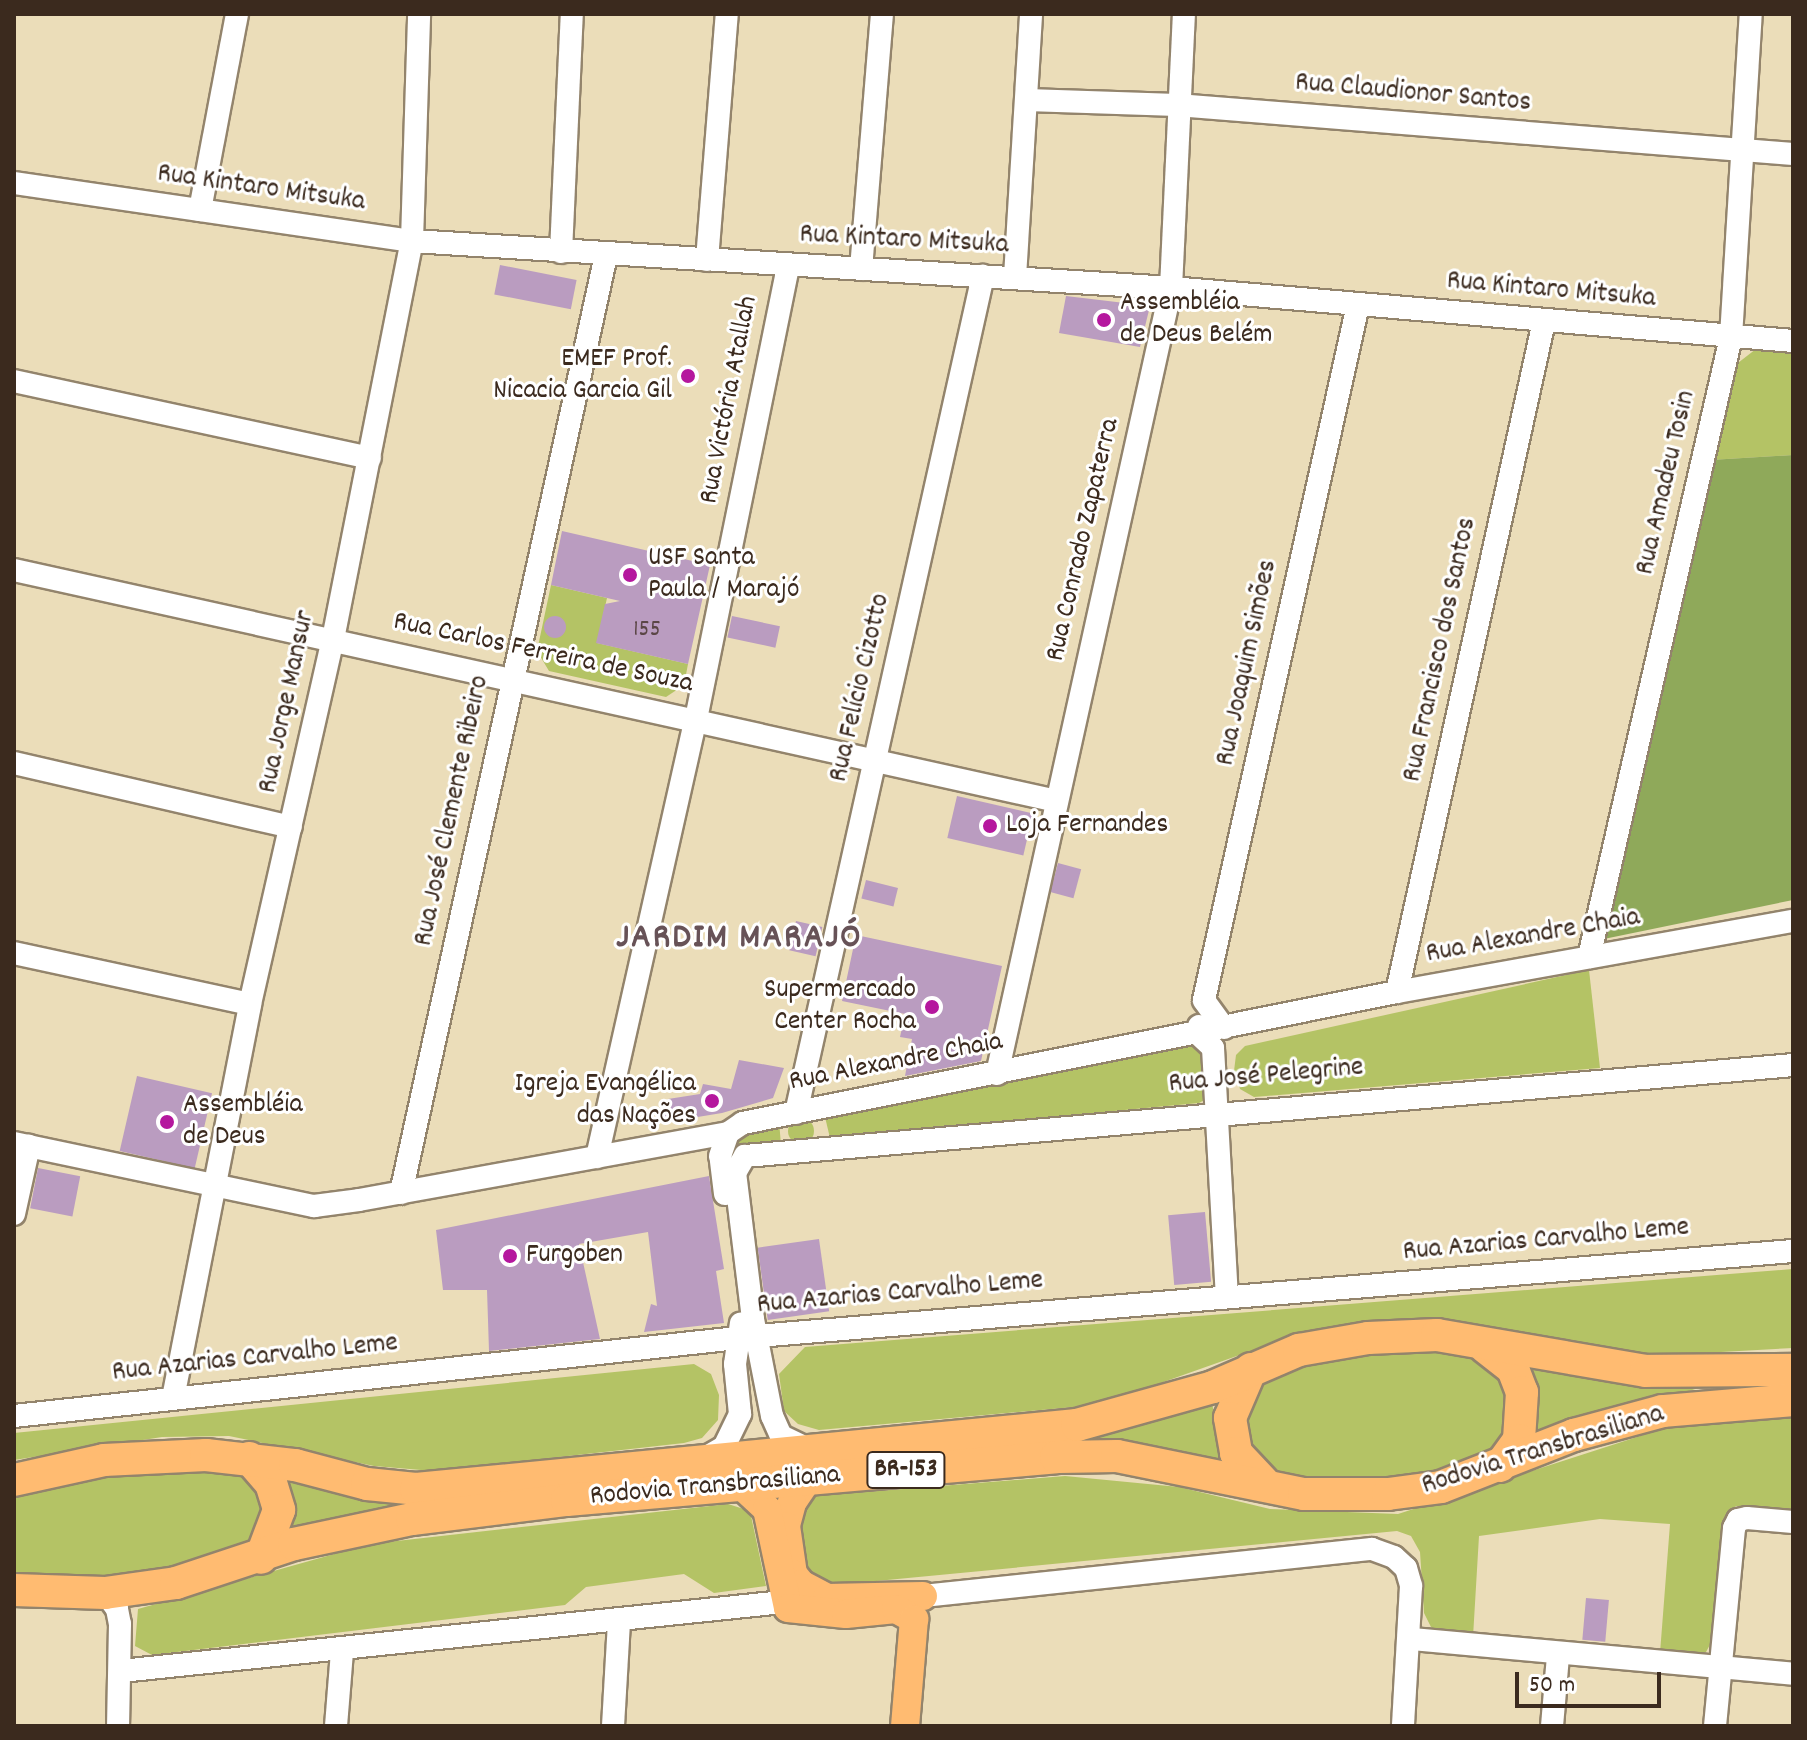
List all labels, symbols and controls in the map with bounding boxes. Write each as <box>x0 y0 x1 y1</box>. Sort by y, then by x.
street label: Rua Claudionor Santos <box>1294 67 1532 121</box>
street label: Rua Kintaro Mitsuka <box>155 158 367 220</box>
street label: Rua Kintaro Mitsuka <box>799 219 1009 263</box>
street label: Rua Kintaro Mitsuka <box>1445 265 1657 317</box>
place label: Assembléia de Deus Belém <box>1120 287 1272 353</box>
street label: Rua Victória Atallah <box>693 293 767 507</box>
marker: Assembléia de Deus Belém <box>1095 311 1113 329</box>
place label: EMEF Prof. Nicacia Garcia Gil <box>493 343 672 409</box>
marker: EMEF Prof. Nicacia Garcia Gil <box>679 367 697 385</box>
street label: Rua Amadeu Tosin <box>1630 388 1704 578</box>
street label: Rua Conrado Zapaterra <box>1040 415 1128 665</box>
street label: Rua Francisco dos Santos <box>1397 515 1485 785</box>
place label: USF Santa Paula / Marajó <box>648 542 799 608</box>
street label: Rua Joaquim Simões <box>1210 557 1286 769</box>
marker: USF Santa Paula / Marajó <box>619 564 641 586</box>
street label: Rua Felício Cizotto <box>823 591 899 785</box>
street label: Rua Carlos Ferreira de Souza <box>390 606 696 702</box>
street label: Rua Jorge Mansur <box>252 608 324 796</box>
house number: 155 <box>633 617 661 645</box>
street label: Rua José Clemente Ribeiro <box>408 673 498 949</box>
place label: Loja Fernandes <box>1006 809 1168 843</box>
marker: Loja Fernandes <box>981 817 999 835</box>
street label: Rua Alexandre Chaia <box>1424 902 1642 972</box>
district label: JARDIM MARAJÓ <box>616 918 862 962</box>
place label: Supermercado Center Rocha <box>764 974 916 1040</box>
marker: Supermercado Center Rocha <box>923 998 941 1016</box>
street label: Rua Alexandre Chaia <box>787 1026 1005 1100</box>
street label: Rua José Pelegrine <box>1167 1052 1365 1102</box>
place label: Igreja Evangélica das Nações <box>515 1068 696 1134</box>
place label: Assembléia de Deus <box>183 1089 303 1155</box>
marker: Igreja Evangélica das Nações <box>703 1092 721 1110</box>
marker: Assembléia de Deus <box>158 1113 176 1131</box>
street label: Rua Azarias Carvalho Leme <box>1402 1212 1690 1270</box>
place label: Furgoben <box>526 1239 623 1273</box>
marker: Furgoben <box>501 1247 519 1265</box>
street label: Rua Azarias Carvalho Leme <box>756 1265 1044 1323</box>
street label: Rua Azarias Carvalho Leme <box>111 1327 399 1391</box>
street label: Rodovia Transbrasiliana <box>1418 1398 1668 1504</box>
road number: BR-153 <box>866 1448 946 1492</box>
street label: Rodovia Transbrasiliana <box>589 1459 841 1515</box>
scale bar <box>1519 1656 1665 1706</box>
text: 50 m <box>1529 1669 1575 1703</box>

